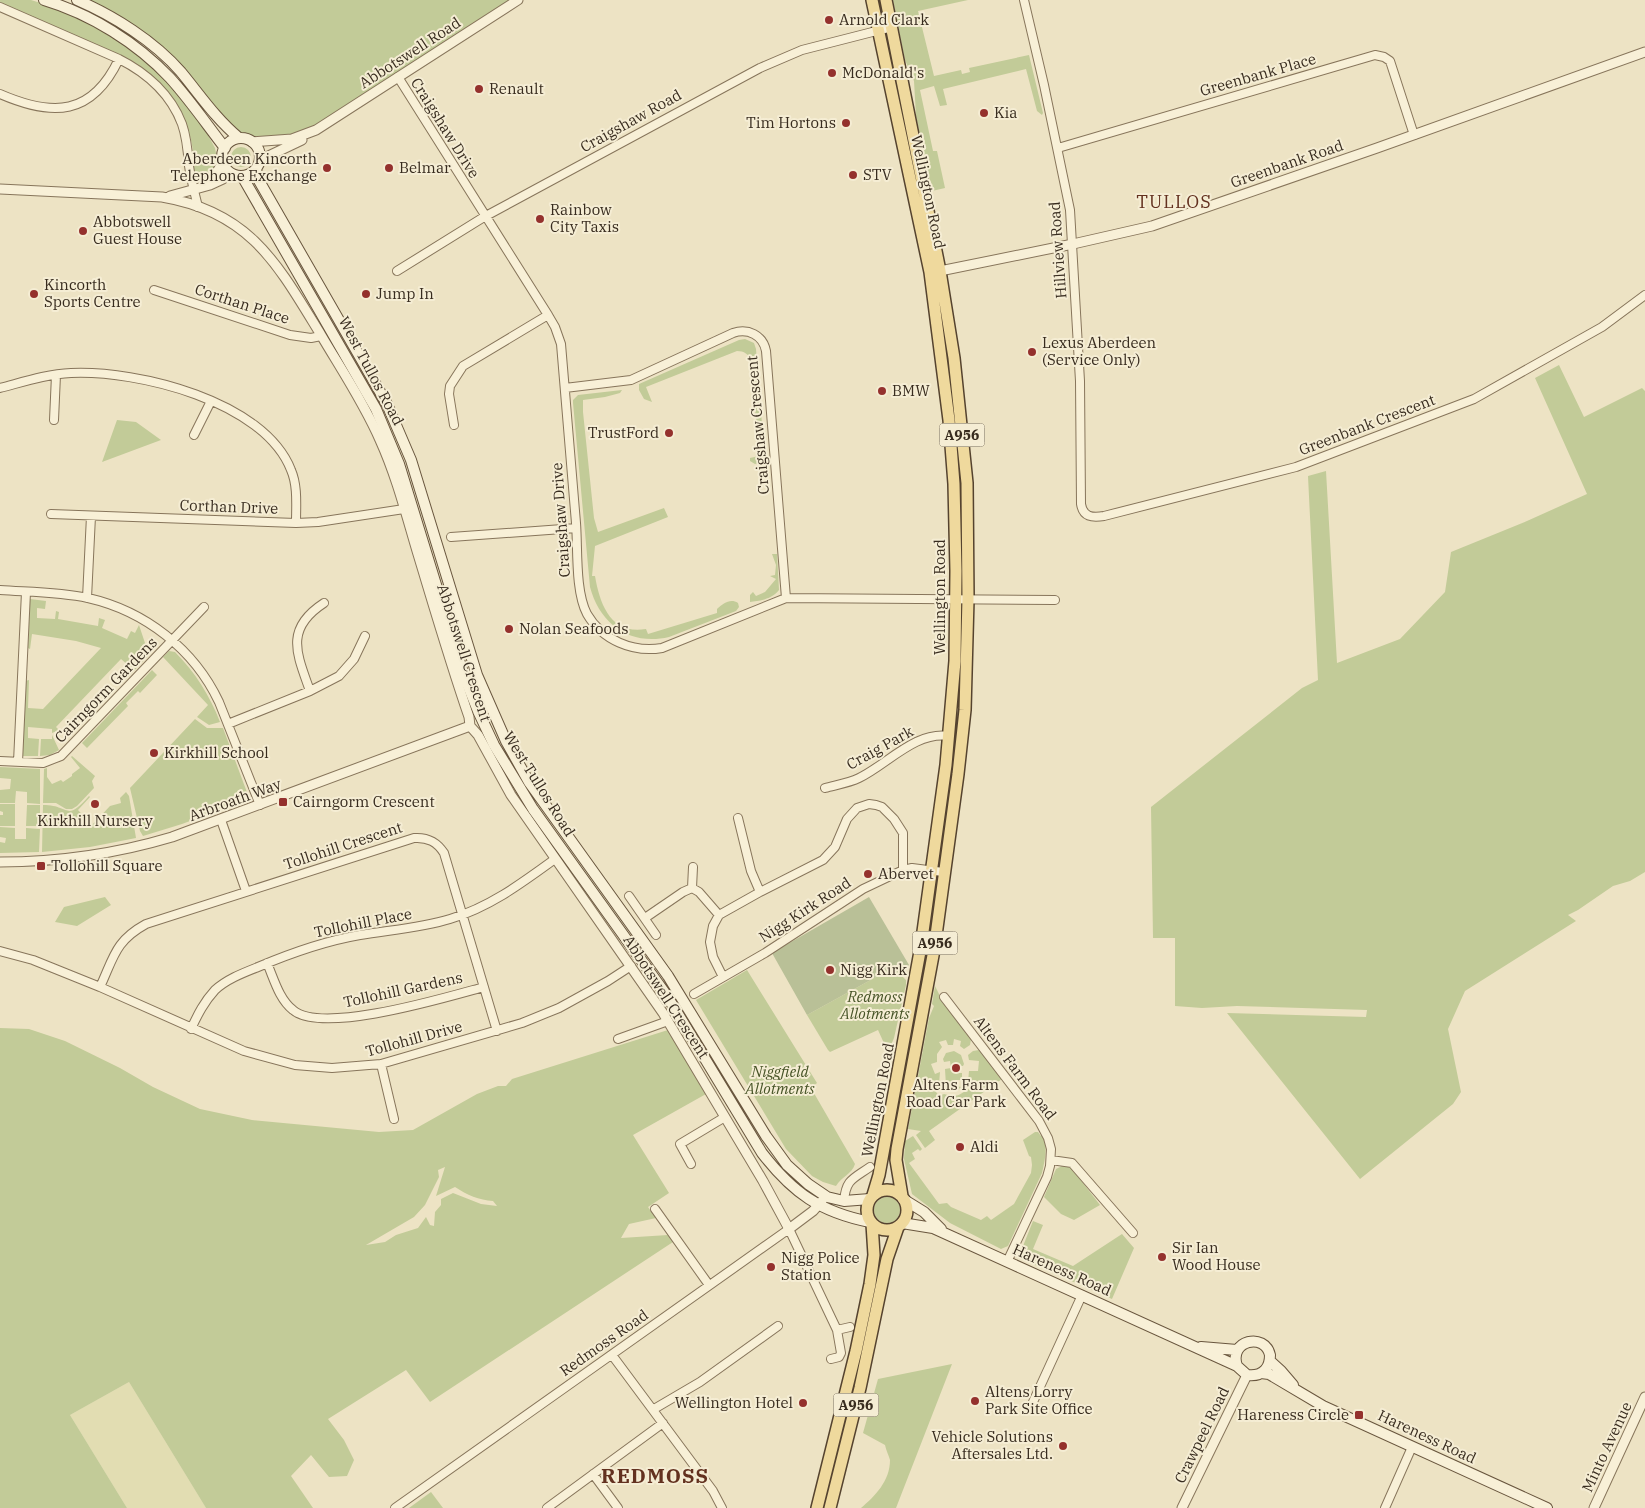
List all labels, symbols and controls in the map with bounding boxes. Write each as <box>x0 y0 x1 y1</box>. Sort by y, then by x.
place label: Arnold Clark <box>839 10 929 29</box>
street label: Abbotswell Road <box>355 13 464 92</box>
marker: Arnold Clark <box>823 14 835 26</box>
street label: Greenbank Place <box>1198 49 1318 100</box>
place label: McDonald's <box>842 63 924 82</box>
marker: McDonald's <box>826 67 838 79</box>
street label: Craigshaw Drive <box>407 74 484 182</box>
place label: Renault <box>489 79 544 98</box>
marker: Renault <box>473 83 485 95</box>
street label: Craigshaw Road <box>577 85 685 156</box>
place label: Kia <box>994 103 1018 122</box>
marker: Kia <box>978 107 990 119</box>
place label: Tim Hortons <box>746 113 836 132</box>
marker: Tim Hortons <box>840 117 852 129</box>
street label: Wellington Road <box>907 133 950 251</box>
street label: Greenbank Road <box>1228 135 1346 192</box>
place label: Aberdeen Kincorth Telephone Exchange <box>170 149 317 185</box>
place label: Belmar <box>399 158 451 177</box>
marker: Aberdeen Kincorth Telephone Exchange <box>321 162 333 174</box>
marker: Belmar <box>383 162 395 174</box>
place label: STV <box>863 165 892 184</box>
marker: STV <box>847 169 859 181</box>
district label: TULLOS <box>1136 190 1212 213</box>
place label: Rainbow City Taxis <box>550 200 619 236</box>
street label: Hillview Road <box>1045 201 1070 299</box>
place label: Abbotswell Guest House <box>93 212 182 248</box>
marker: Rainbow City Taxis <box>534 213 546 225</box>
marker: Abbotswell Guest House <box>77 225 89 237</box>
place label: Kincorth Sports Centre <box>44 275 141 311</box>
street label: Corthan Place <box>192 279 292 328</box>
place label: Jump In <box>376 284 434 303</box>
marker: Kincorth Sports Centre <box>28 288 40 300</box>
marker: Jump In <box>360 288 372 300</box>
street label: West Tullos Road <box>335 313 408 429</box>
place label: Lexus Aberdeen (Service Only) <box>1042 333 1157 369</box>
marker: Lexus Aberdeen (Service Only) <box>1026 346 1038 358</box>
street label: Craigshaw Crescent <box>742 355 773 495</box>
place label: BMW <box>892 381 930 400</box>
marker: BMW <box>876 385 888 397</box>
street label: Greenbank Crescent <box>1296 390 1438 459</box>
place label: TrustFord <box>588 423 659 442</box>
road number: A956 <box>940 424 984 446</box>
marker: TrustFord <box>663 427 675 439</box>
street label: Craigshaw Drive <box>547 462 574 578</box>
street label: Corthan Drive <box>179 495 279 518</box>
street label: Wellington Road <box>930 539 949 655</box>
street label: Abbotswell Crescent <box>433 582 496 724</box>
place label: Nolan Seafoods <box>519 619 629 638</box>
marker: Nolan Seafoods <box>503 623 515 635</box>
street label: Cairngorm Gardens <box>50 633 161 746</box>
street label: Craig Park <box>843 721 917 774</box>
street label: West Tullos Road <box>499 728 579 840</box>
place label: Kirkhill School <box>164 743 269 762</box>
marker: Kirkhill School <box>148 747 160 759</box>
street label: Arbroath Way <box>186 774 284 825</box>
place label: Cairngorm Crescent <box>293 792 435 811</box>
marker: Cairngorm Crescent <box>277 796 289 808</box>
marker: Kirkhill Nursery <box>89 798 101 810</box>
place label: Kirkhill Nursery <box>37 811 153 830</box>
street label: Tollohill Crescent <box>281 817 405 874</box>
place label: Tollohill Square <box>51 856 163 875</box>
marker: Tollohill Square <box>35 860 47 872</box>
place label: Abervet <box>878 864 934 883</box>
marker: Abervet <box>862 868 874 880</box>
street label: Nigg Kirk Road <box>755 873 854 946</box>
street label: Tollohill Place <box>312 904 413 941</box>
street label: Abbotswell Crescent <box>619 931 713 1062</box>
road number: A956 <box>912 931 958 954</box>
place label: Nigg Kirk <box>840 960 907 979</box>
marker: Nigg Kirk <box>824 964 836 976</box>
street label: Tollohill Gardens <box>342 968 464 1011</box>
park label: Redmoss Allotments <box>839 987 910 1023</box>
street label: Altens Farm Road <box>970 1012 1061 1124</box>
street label: Tollohill Drive <box>363 1016 464 1061</box>
street label: Wellington Road <box>857 1041 898 1159</box>
park label: Niggfield Allotments <box>744 1062 815 1098</box>
marker: Altens Farm Road Car Park <box>950 1062 962 1074</box>
place label: Altens Farm Road Car Park <box>906 1075 1006 1111</box>
place label: Aldi <box>970 1137 999 1156</box>
marker: Aldi <box>954 1141 966 1153</box>
place label: Sir Ian Wood House <box>1172 1238 1261 1274</box>
street label: Hareness Road <box>1010 1239 1115 1300</box>
place label: Nigg Police Station <box>781 1248 860 1284</box>
marker: Sir Ian Wood House <box>1156 1251 1168 1263</box>
marker: Nigg Police Station <box>765 1261 777 1273</box>
street label: Redmoss Road <box>556 1305 652 1380</box>
place label: Altens Lorry Park Site Office <box>985 1382 1093 1418</box>
street label: Crawpeel Road <box>1170 1383 1233 1486</box>
place label: Wellington Hotel <box>675 1393 793 1412</box>
road number: A956 <box>834 1394 878 1416</box>
marker: Altens Lorry Park Site Office <box>969 1395 981 1407</box>
marker: Wellington Hotel <box>797 1397 809 1409</box>
street label: Minto Avenue <box>1577 1399 1636 1495</box>
place label: Hareness Circle <box>1237 1405 1349 1424</box>
street label: Hareness Road <box>1375 1406 1479 1468</box>
marker: Hareness Circle <box>1353 1409 1365 1421</box>
place label: Vehicle Solutions Aftersales Ltd. <box>932 1427 1053 1463</box>
marker: Vehicle Solutions Aftersales Ltd. <box>1057 1440 1069 1452</box>
district label: REDMOSS <box>601 1462 709 1489</box>

